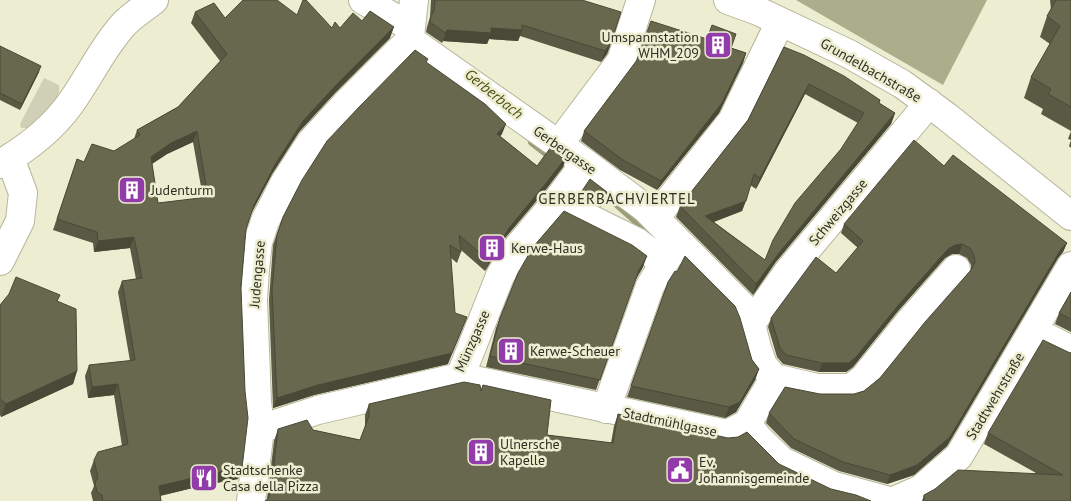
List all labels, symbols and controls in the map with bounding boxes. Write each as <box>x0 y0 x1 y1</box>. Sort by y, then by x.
place label: Umspannstation WHM_209 <box>602 28 699 62</box>
building icon: Umspannstation WHM_209 <box>703 30 733 60</box>
street label: Grundelbachstraße <box>817 34 925 106</box>
water label: Gerberbach <box>461 64 527 123</box>
street label: Gerbergasse <box>530 122 600 178</box>
building icon: Judenturm <box>117 175 147 205</box>
street label: Schweizgasse <box>805 175 871 249</box>
place label: Judenturm <box>150 181 213 199</box>
district label: GERBERBACHVIERTEL <box>538 189 696 208</box>
building icon: Kerwe-Haus <box>477 233 507 263</box>
place label: Kerwe-Haus <box>511 239 583 257</box>
street label: Judengasse <box>245 240 269 309</box>
street label: Münzgasse <box>450 307 494 375</box>
building icon: Kerwe-Scheuer <box>496 336 526 366</box>
place label: Kerwe-Scheuer <box>530 342 620 360</box>
street label: Stadtwehrstraße <box>962 349 1028 443</box>
street label: Stadtmühlgasse <box>621 403 719 441</box>
place label: Ulnersche Kapelle <box>500 435 560 469</box>
building icon: Ulnersche Kapelle <box>466 437 496 467</box>
place label: Ev. Johannisgemeinde <box>698 453 809 487</box>
public building icon: Ev. Johannisgemeinde <box>665 455 695 485</box>
place label: Stadtschenke Casa della Pizza <box>223 461 319 495</box>
restaurant icon: Stadtschenke Casa della Pizza <box>189 463 219 493</box>

